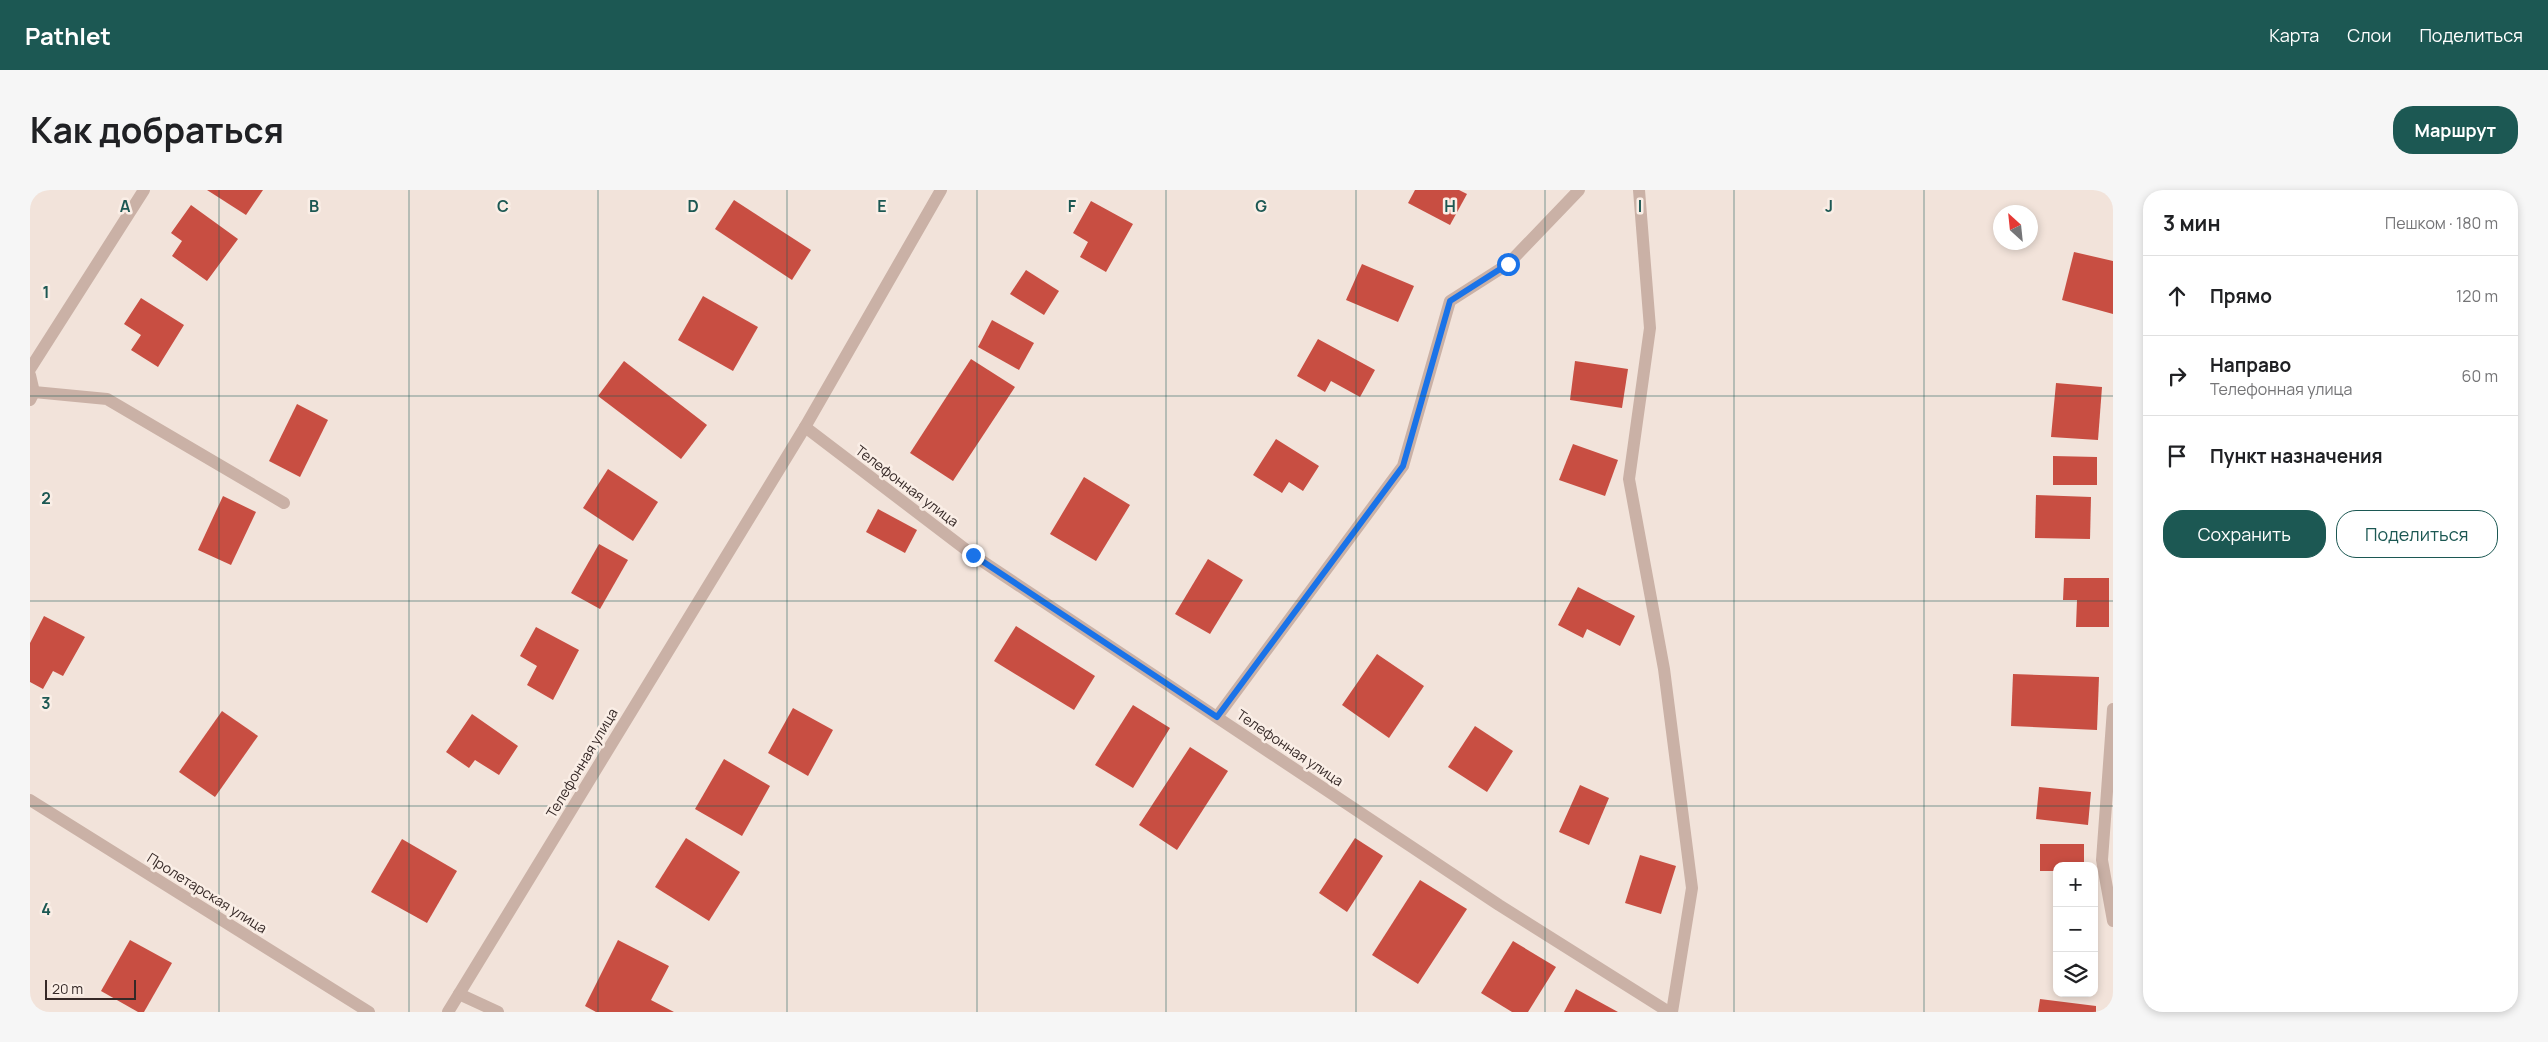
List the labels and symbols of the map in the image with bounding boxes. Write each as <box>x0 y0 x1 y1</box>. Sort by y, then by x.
text: A <box>120 195 131 217</box>
text: B <box>309 195 319 217</box>
text: C <box>497 195 509 217</box>
text: D <box>687 195 699 217</box>
text: E <box>877 195 887 217</box>
text: F <box>1068 195 1077 217</box>
text: G <box>1255 195 1267 217</box>
text: H <box>1444 195 1456 217</box>
text: I <box>1638 195 1642 217</box>
text: J <box>1825 195 1833 217</box>
north arrow <box>1993 205 2038 250</box>
route start <box>1497 253 1520 276</box>
text: 1 <box>42 281 50 303</box>
street label: Телефонная улица <box>852 441 963 531</box>
text: 2 <box>41 487 51 509</box>
route end <box>962 544 985 567</box>
text: 3 <box>41 692 51 714</box>
street label: Телефонная улица <box>541 704 622 821</box>
street label: Телефонная улица <box>1233 705 1347 790</box>
street label: Пролетарская улица <box>144 848 271 937</box>
text: 4 <box>41 898 51 920</box>
scale bar <box>45 977 136 1000</box>

